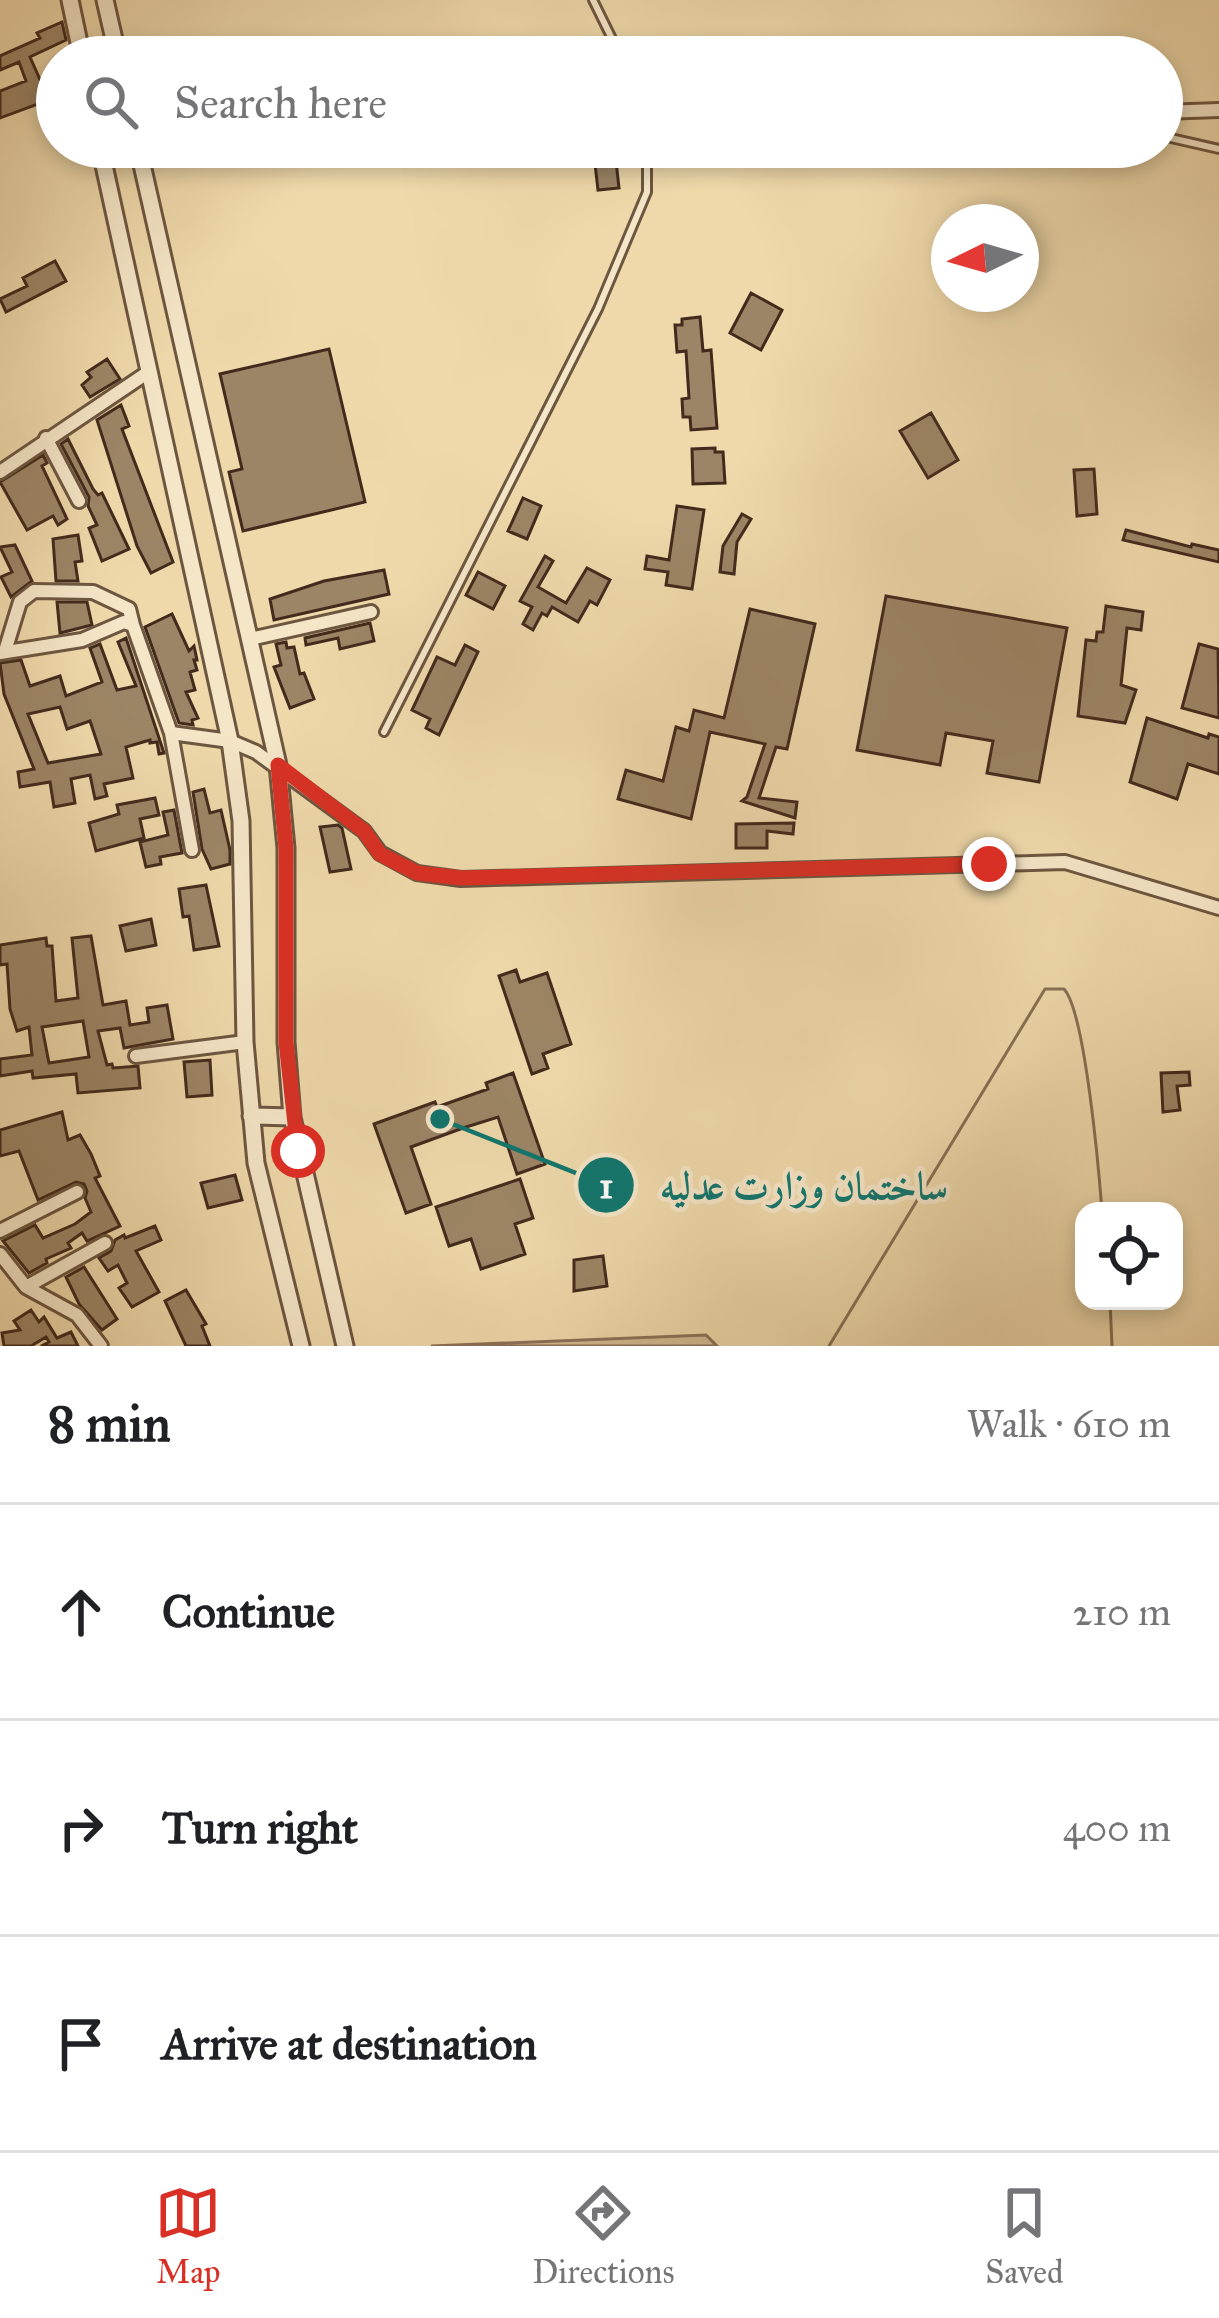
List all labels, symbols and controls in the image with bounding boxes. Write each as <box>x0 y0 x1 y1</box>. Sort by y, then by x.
search box <box>36 36 1183 168</box>
icon: search <box>78 69 144 135</box>
text: Search here <box>174 75 387 130</box>
north arrow <box>931 204 1039 312</box>
route end <box>962 837 1016 891</box>
route start <box>271 1124 325 1178</box>
callout: ساختمان وزارت عدلیه <box>576 1148 972 1223</box>
text: ساختمان وزارت عدلیه <box>660 1162 948 1210</box>
text: 1 <box>599 1164 613 1208</box>
map controls <box>1075 1202 1183 1310</box>
button: locate <box>1075 1202 1183 1310</box>
text: 8 min <box>48 1393 171 1455</box>
text: Walk · 610 m <box>967 1400 1171 1448</box>
icon: ahead <box>48 1579 114 1645</box>
text: Continue <box>162 1584 335 1639</box>
text: 210 m <box>1073 1588 1171 1636</box>
icon: right <box>48 1795 114 1861</box>
text: Turn right <box>162 1800 358 1855</box>
text: 400 m <box>1063 1804 1171 1852</box>
icon: arrive <box>48 2011 114 2077</box>
text: Arrive at destination <box>162 2016 537 2071</box>
tab: Map <box>155 2180 221 2292</box>
tab: Directions <box>532 2180 674 2292</box>
tab: Saved <box>985 2180 1064 2292</box>

